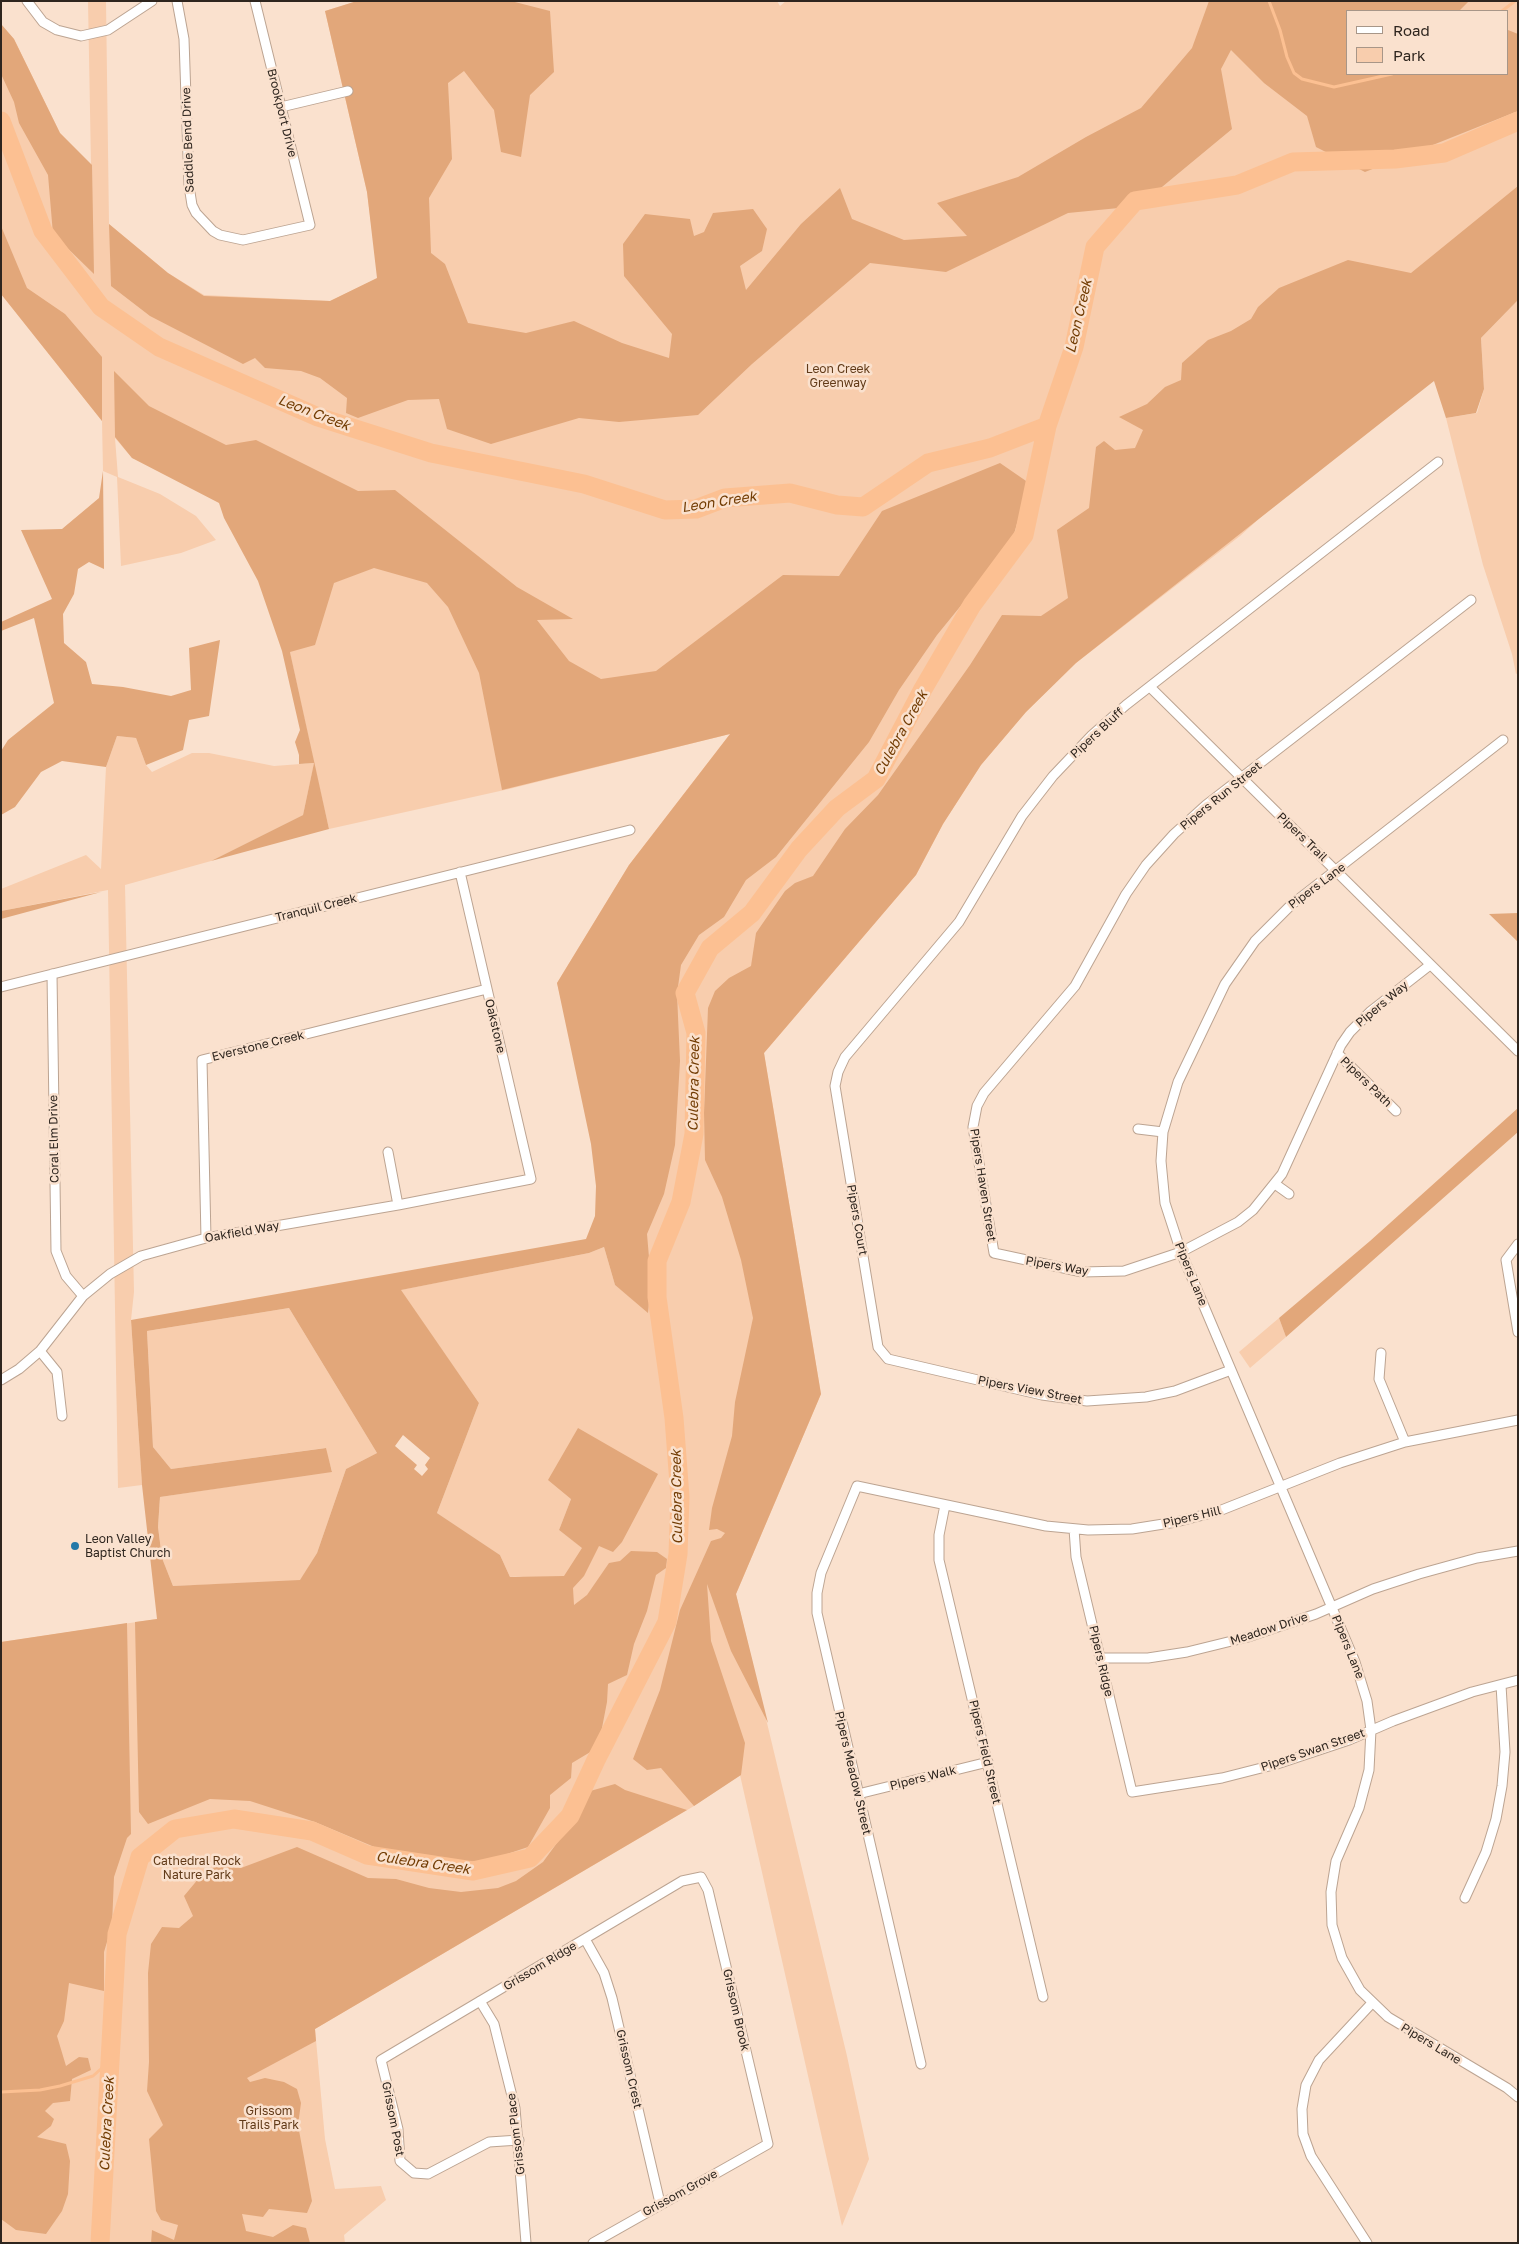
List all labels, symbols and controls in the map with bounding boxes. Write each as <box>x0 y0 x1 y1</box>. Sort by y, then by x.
legend <box>1346 10 1509 75</box>
text: Road <box>1393 21 1430 39</box>
text: Park <box>1393 46 1425 64</box>
street label: Brookport Drive <box>264 67 300 159</box>
street label: Saddle Bend Drive <box>179 87 197 193</box>
water label: Leon Creek <box>1062 277 1096 355</box>
park label: Leon Creek Greenway <box>806 362 870 390</box>
water label: Leon Creek <box>276 392 352 434</box>
water label: Leon Creek <box>680 488 758 516</box>
water label: Culebra Creek <box>871 687 931 779</box>
street label: Pipers Bluff <box>1067 705 1127 761</box>
street label: Pipers Run Street <box>1177 759 1265 833</box>
street label: Pipers Trail <box>1274 810 1330 864</box>
street label: Pipers Lane <box>1286 860 1348 912</box>
street label: Tranquil Creek <box>274 891 358 925</box>
street label: Pipers Way <box>1353 978 1411 1030</box>
street label: Oakstone <box>482 998 508 1054</box>
street label: Everstone Creek <box>210 1028 306 1064</box>
water label: Culebra Creek <box>685 1036 703 1132</box>
street label: Pipers Path <box>1337 1054 1395 1110</box>
street label: Coral Elm Drive <box>46 1095 62 1183</box>
street label: Pipers Haven Street <box>967 1127 999 1243</box>
street label: Pipers Court <box>844 1183 870 1257</box>
street label: Oakfield Way <box>204 1218 280 1246</box>
street label: Pipers Lane <box>1172 1240 1210 1308</box>
street label: Pipers Way <box>1024 1253 1090 1279</box>
street label: Pipers View Street <box>977 1373 1083 1407</box>
water label: Culebra Creek <box>668 1449 686 1545</box>
street label: Pipers Hill <box>1161 1503 1223 1531</box>
place label: Leon Valley Baptist Church <box>85 1532 171 1560</box>
marker: Leon Valley Baptist Church <box>69 1540 81 1552</box>
street label: Meadow Drive <box>1228 1610 1310 1648</box>
street label: Pipers Lane <box>1329 1613 1367 1681</box>
street label: Pipers Ridge <box>1086 1624 1116 1698</box>
street label: Pipers Field Street <box>966 1699 1004 1805</box>
street label: Pipers Meadow Street <box>832 1710 874 1836</box>
street label: Pipers Swan Street <box>1259 1725 1367 1775</box>
street label: Pipers Walk <box>888 1763 958 1793</box>
water label: Culebra Creek <box>375 1848 471 1878</box>
park label: Cathedral Rock Nature Park <box>153 1854 241 1882</box>
street label: Grissom Ridge <box>501 1938 579 1994</box>
street label: Grissom Brook <box>720 1968 752 2052</box>
street label: Pipers Lane <box>1398 2020 1464 2068</box>
street label: Grissom Crest <box>613 2028 645 2110</box>
water label: Culebra Creek <box>96 2076 118 2172</box>
street label: Grissom Post <box>379 2080 407 2158</box>
street label: Grissom Place <box>504 2092 528 2176</box>
park label: Grissom Trails Park <box>239 2104 299 2132</box>
street label: Grissom Grove <box>640 2167 720 2219</box>

